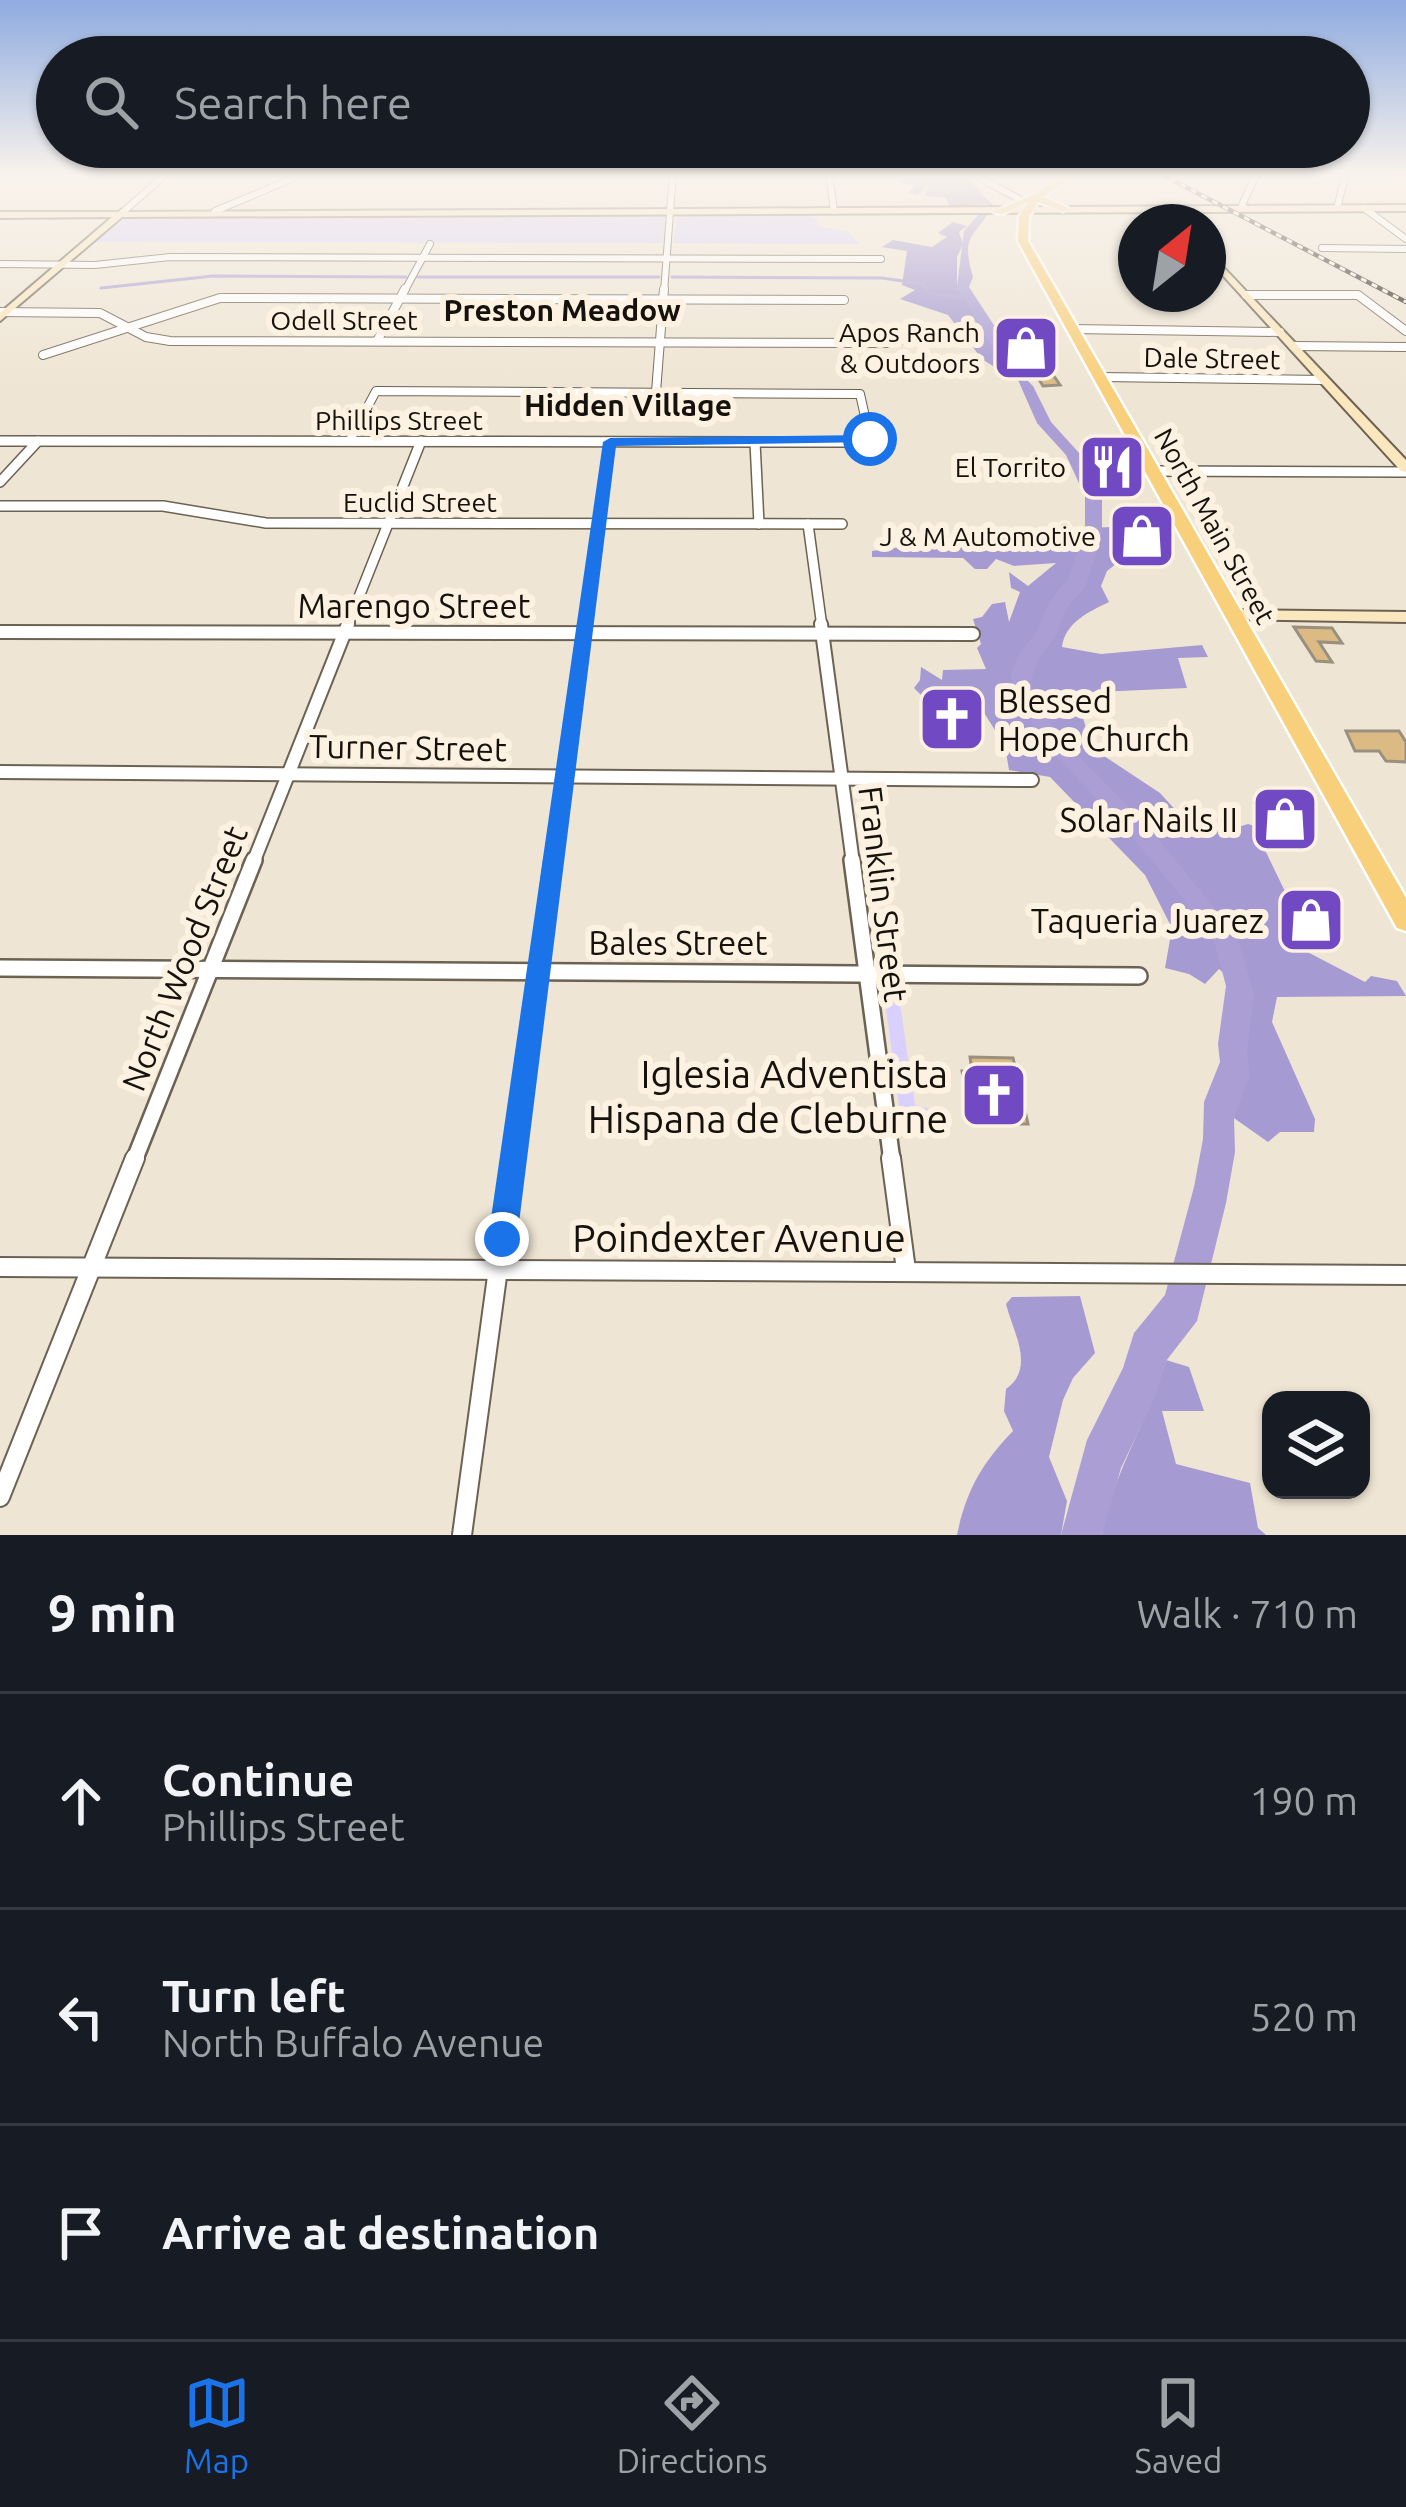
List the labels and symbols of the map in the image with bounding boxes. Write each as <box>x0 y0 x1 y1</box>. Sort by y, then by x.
north arrow <box>1118 204 1226 312</box>
district label: Preston Meadow <box>443 293 681 327</box>
street label: Odell Street <box>270 305 418 335</box>
shop icon: Apos Ranch & Outdoors <box>991 313 1061 383</box>
place label: Apos Ranch & Outdoors <box>839 317 980 378</box>
street label: Dale Street <box>1143 342 1281 374</box>
district label: Hidden Village <box>524 388 732 422</box>
street label: Phillips Street <box>315 405 483 435</box>
route start <box>843 412 897 466</box>
street label: North Main Street <box>1149 423 1281 629</box>
restaurant icon: El Torrito <box>1077 432 1147 502</box>
place label: El Torrito <box>955 452 1066 482</box>
street label: Euclid Street <box>343 487 497 517</box>
shop icon: J & M Automotive <box>1107 501 1177 571</box>
place label: J & M Automotive <box>879 521 1096 551</box>
street label: Marengo Street <box>297 587 531 624</box>
place label: Blessed Hope Church <box>998 682 1190 757</box>
church icon: Blessed Hope Church <box>917 684 987 754</box>
street label: Turner Street <box>309 727 507 767</box>
street label: Franklin Street <box>852 784 916 1004</box>
shop icon: Solar Nails II <box>1250 784 1320 854</box>
place label: Solar Nails II <box>1060 801 1238 838</box>
street label: North Wood Street <box>114 820 254 1096</box>
shop icon: Taqueria Juarez <box>1276 885 1346 955</box>
place label: Taqueria Juarez <box>1031 902 1264 939</box>
street label: Bales Street <box>589 924 767 961</box>
place label: Iglesia Adventista Hispana de Cleburne <box>588 1052 948 1140</box>
church icon: Iglesia Adventista Hispana de Cleburne <box>959 1060 1029 1130</box>
route end <box>475 1212 529 1266</box>
street label: Poindexter Avenue <box>572 1216 906 1259</box>

